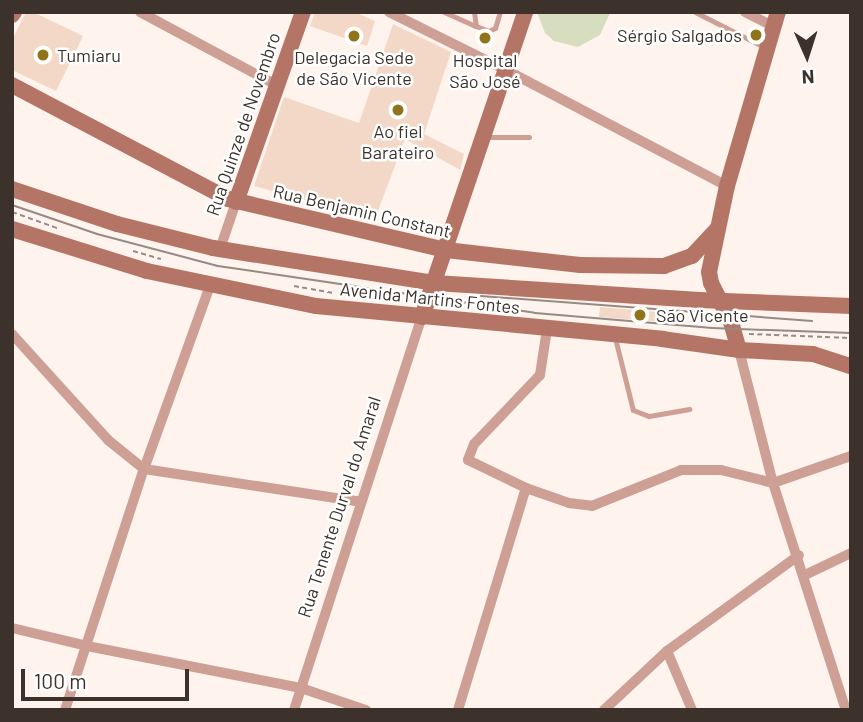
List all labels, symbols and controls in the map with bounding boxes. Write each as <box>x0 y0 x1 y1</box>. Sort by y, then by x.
north arrow <box>772 21 842 91</box>
place label: Sérgio Salgados <box>617 24 742 46</box>
marker: Sérgio Salgados <box>748 27 764 43</box>
marker: Delegacia Sede de São Vicente <box>346 28 362 44</box>
marker: Hospital São José <box>475 28 495 48</box>
street label: Rua Quinze de Novembro <box>201 30 285 218</box>
place label: Tumiaru <box>57 44 121 66</box>
marker: Tumiaru <box>35 47 51 63</box>
place label: Delegacia Sede de São Vicente <box>294 47 414 90</box>
place label: Hospital São José <box>449 50 521 92</box>
text: N <box>801 66 815 89</box>
marker: Ao fiel Barateiro <box>390 102 406 118</box>
place label: Ao fiel Barateiro <box>362 121 434 164</box>
street label: Rua Benjamin Constant <box>271 180 453 242</box>
street label: Avenida Martins Fontes <box>339 278 521 318</box>
place label: São Vicente <box>656 304 749 326</box>
marker: São Vicente <box>630 305 650 325</box>
street label: Rua Tenente Durval do Amaral <box>293 394 385 620</box>
scale bar <box>24 656 192 700</box>
text: 100 m <box>34 668 87 693</box>

